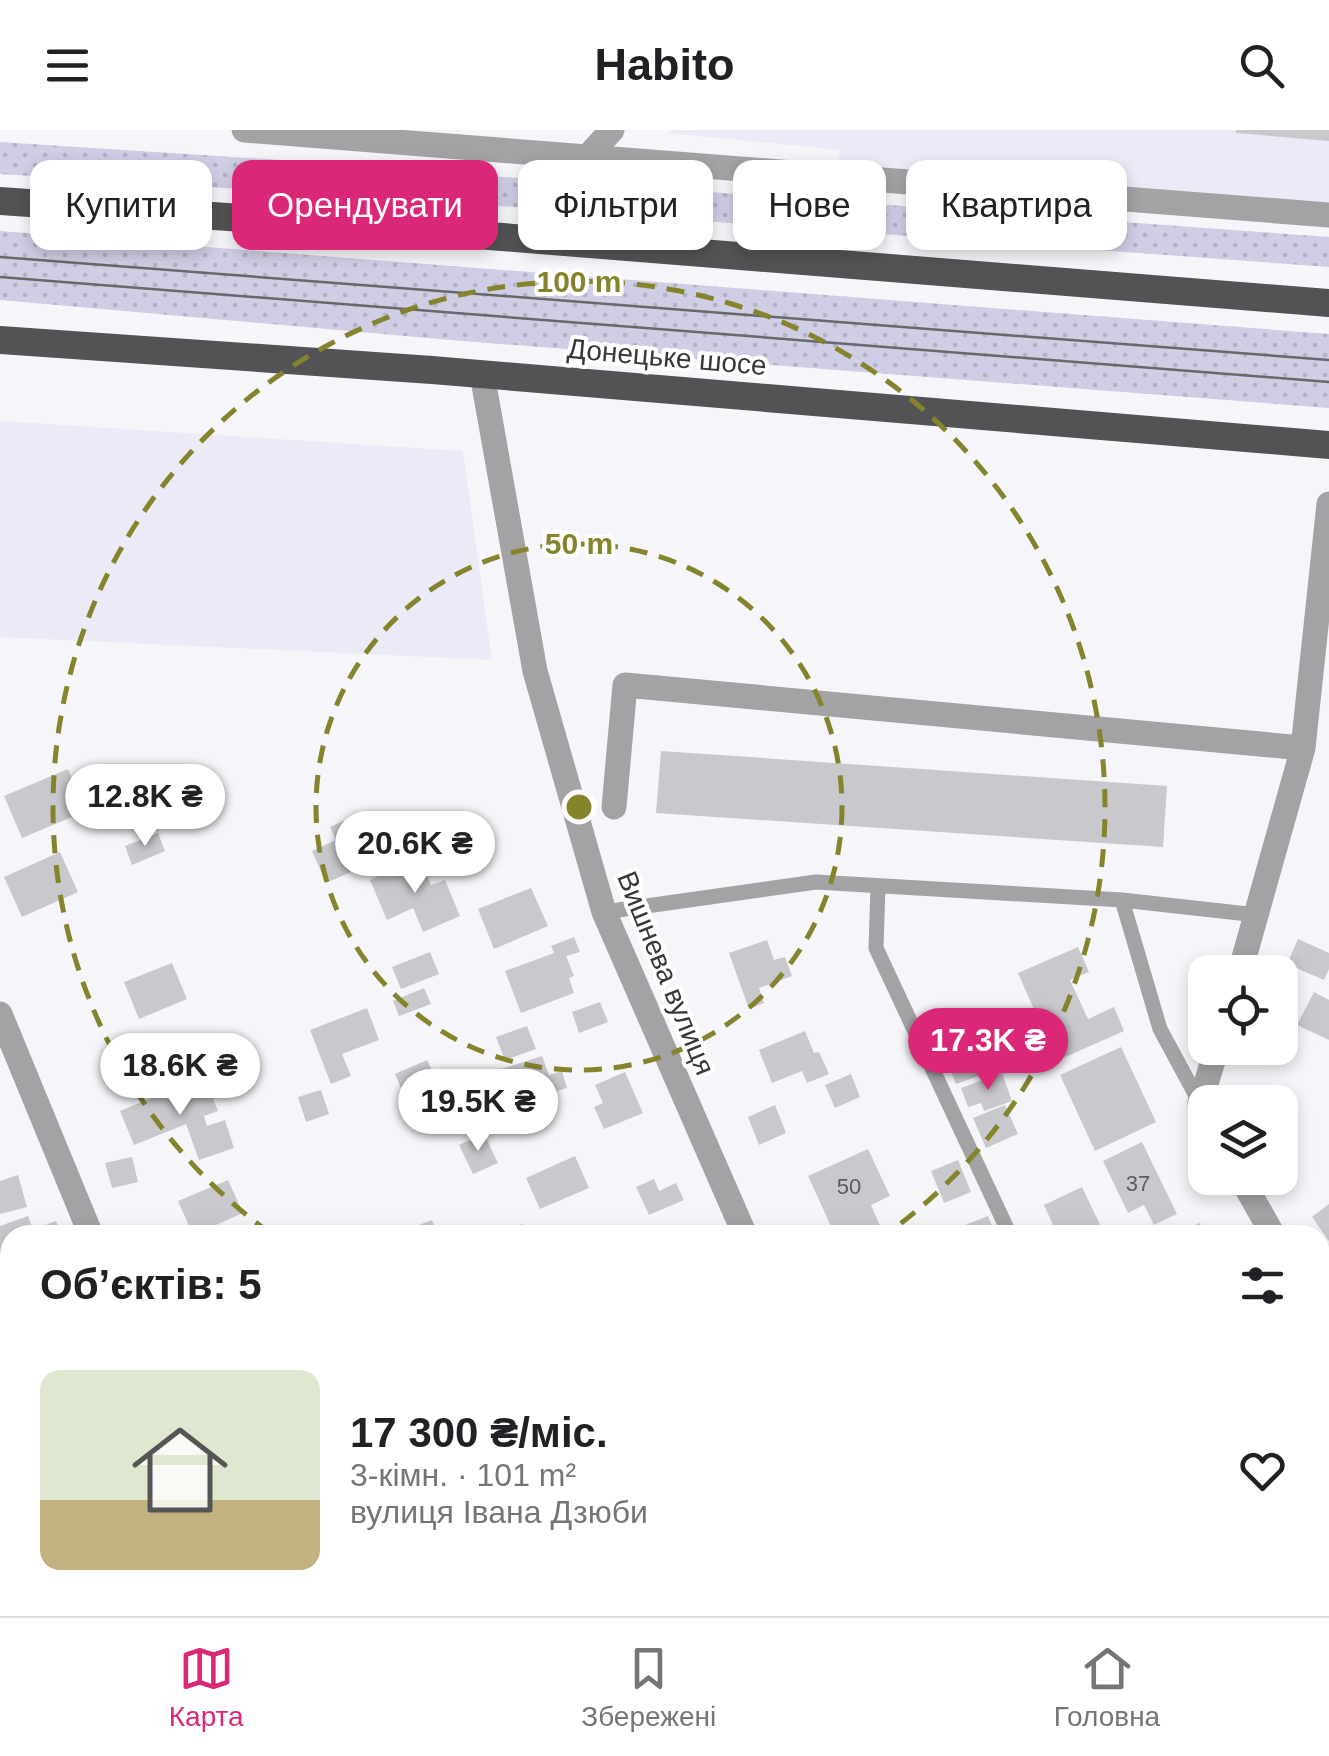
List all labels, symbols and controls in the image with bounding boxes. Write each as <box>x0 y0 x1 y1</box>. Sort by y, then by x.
icon: menu <box>40 38 95 93</box>
icon: search <box>1234 38 1289 93</box>
text: Habito <box>595 39 735 90</box>
chip: Купити <box>30 160 212 250</box>
chip: Орендувати <box>232 160 498 250</box>
chip: Фільтри <box>518 160 713 250</box>
chip: Нове <box>733 160 886 250</box>
chip: Квартира <box>906 160 1127 250</box>
text: 100 m <box>536 265 622 298</box>
street label: Донецьке шосе <box>566 333 768 381</box>
text: 50 m <box>545 527 613 560</box>
pin: 12.8K ₴ <box>53 764 237 849</box>
text: 12.8K ₴ <box>87 778 203 814</box>
centre of rings <box>561 789 597 825</box>
pin: 20.6K ₴ <box>323 811 507 896</box>
text: 20.6K ₴ <box>357 825 473 861</box>
street label: Вишнева вулиця <box>611 867 721 1079</box>
map controls <box>1188 955 1298 1195</box>
button: locate <box>1188 955 1298 1065</box>
pin: 17.3K ₴ <box>896 1008 1080 1093</box>
text: 17.3K ₴ <box>930 1022 1046 1058</box>
pin: 18.6K ₴ <box>88 1033 272 1118</box>
text: 18.6K ₴ <box>122 1047 238 1083</box>
pin: 19.5K ₴ <box>386 1069 570 1154</box>
text: 19.5K ₴ <box>420 1083 536 1119</box>
button: layers <box>1188 1085 1298 1195</box>
house number: 37 <box>1126 1171 1150 1196</box>
house number: 50 <box>837 1174 861 1199</box>
icon: filters <box>1235 1258 1290 1313</box>
text: Об’єктів: 5 <box>40 1261 262 1308</box>
text: 17 300 ₴/міс. <box>350 1409 608 1456</box>
icon: home <box>120 1410 240 1530</box>
icon: heart <box>1235 1443 1290 1498</box>
text: 3-кімн. · 101 m² <box>350 1457 576 1493</box>
text: вулиця Івана Дзюби <box>350 1494 648 1530</box>
tab: Карта <box>169 1641 244 1733</box>
tab: Збережені <box>581 1641 716 1733</box>
tab: Головна <box>1054 1641 1160 1733</box>

